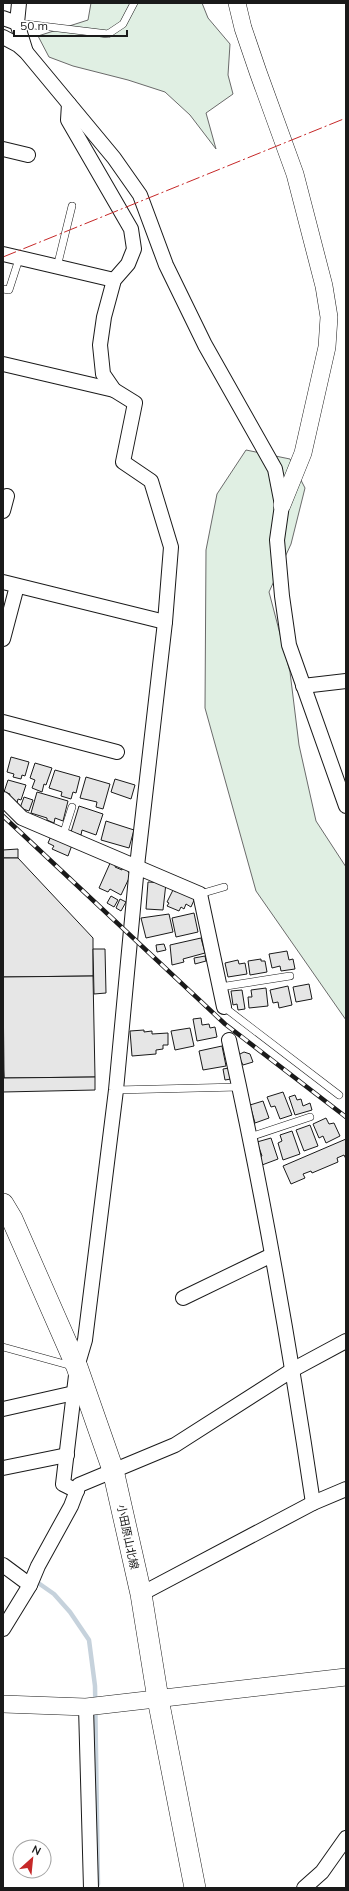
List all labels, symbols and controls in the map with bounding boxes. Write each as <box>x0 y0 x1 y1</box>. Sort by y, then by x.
scale bar <box>14 12 127 38</box>
text: 50 m <box>20 18 48 33</box>
street label: 小田原山北線 <box>114 1503 142 1571</box>
north arrow <box>12 1839 52 1879</box>
text: N <box>30 1842 43 1858</box>

